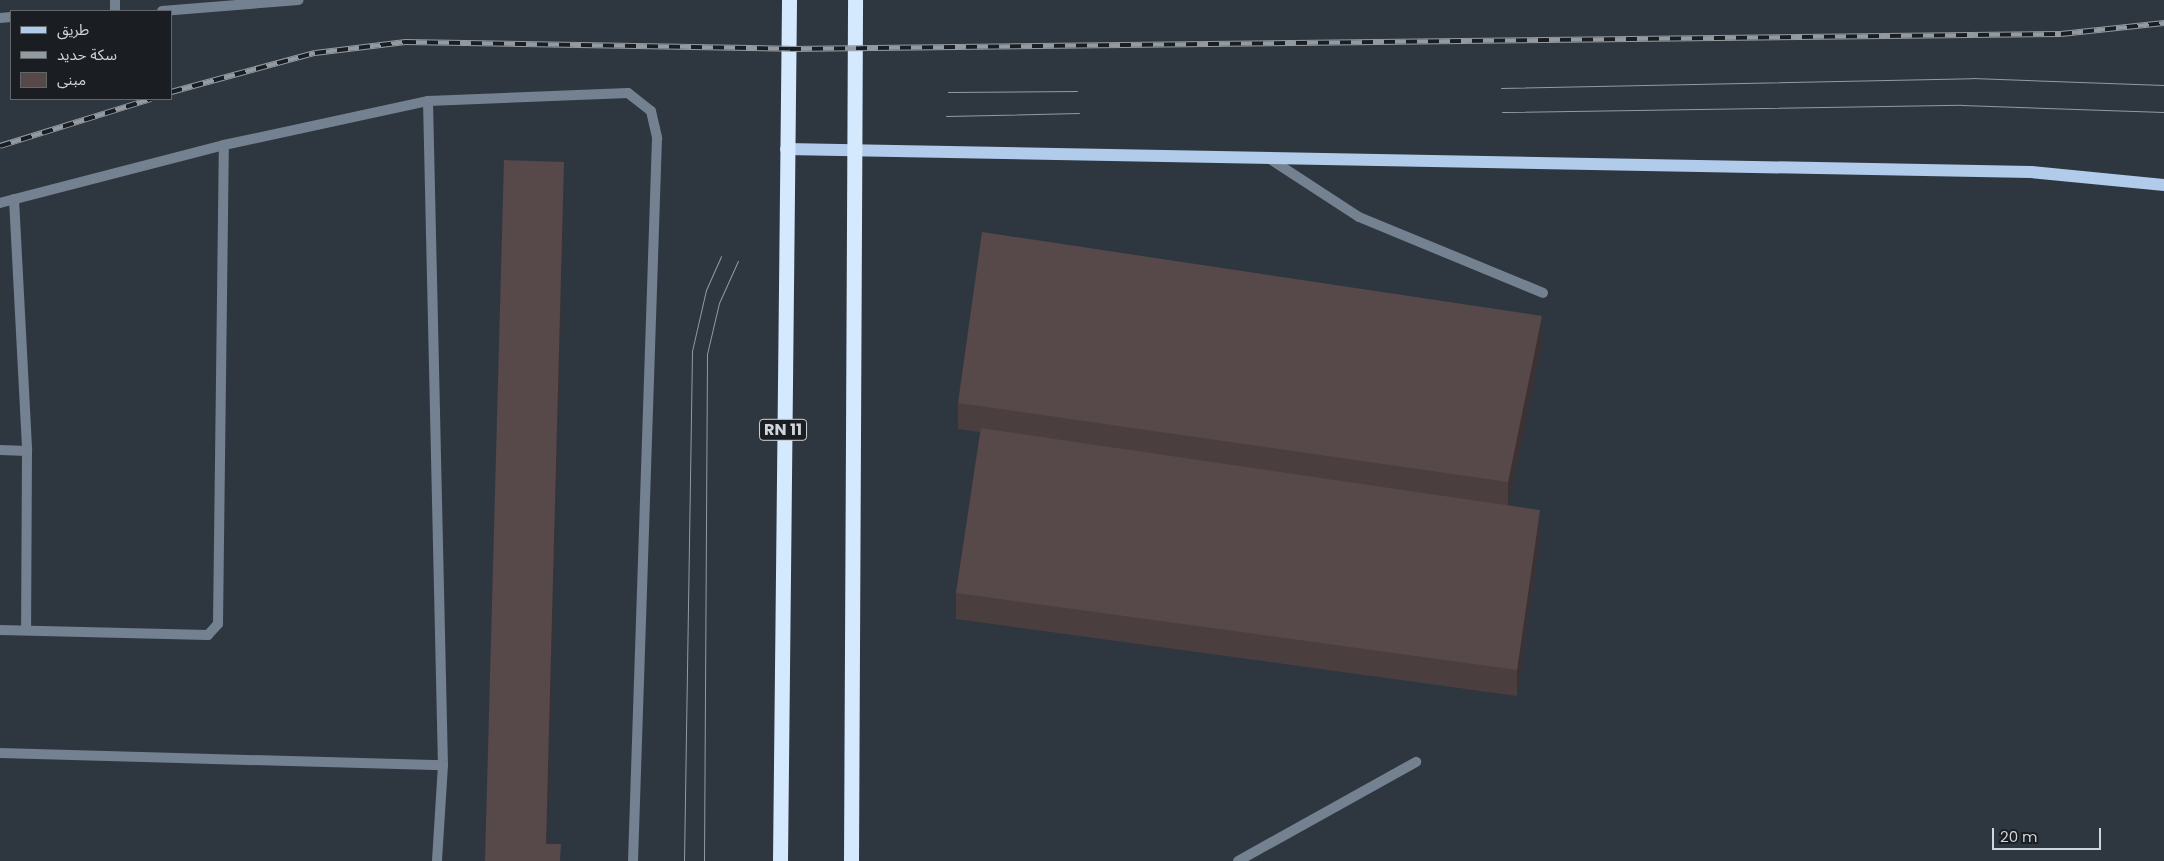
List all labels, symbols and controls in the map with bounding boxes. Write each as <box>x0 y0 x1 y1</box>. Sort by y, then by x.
legend <box>10 10 172 100</box>
text: طريق <box>57 19 89 40</box>
text: سكة حديد <box>57 44 117 65</box>
text: مبنى <box>57 69 86 90</box>
road number: RN 11 <box>758 416 808 444</box>
scale bar <box>1994 818 2103 850</box>
text: 20 m <box>2000 826 2038 847</box>

